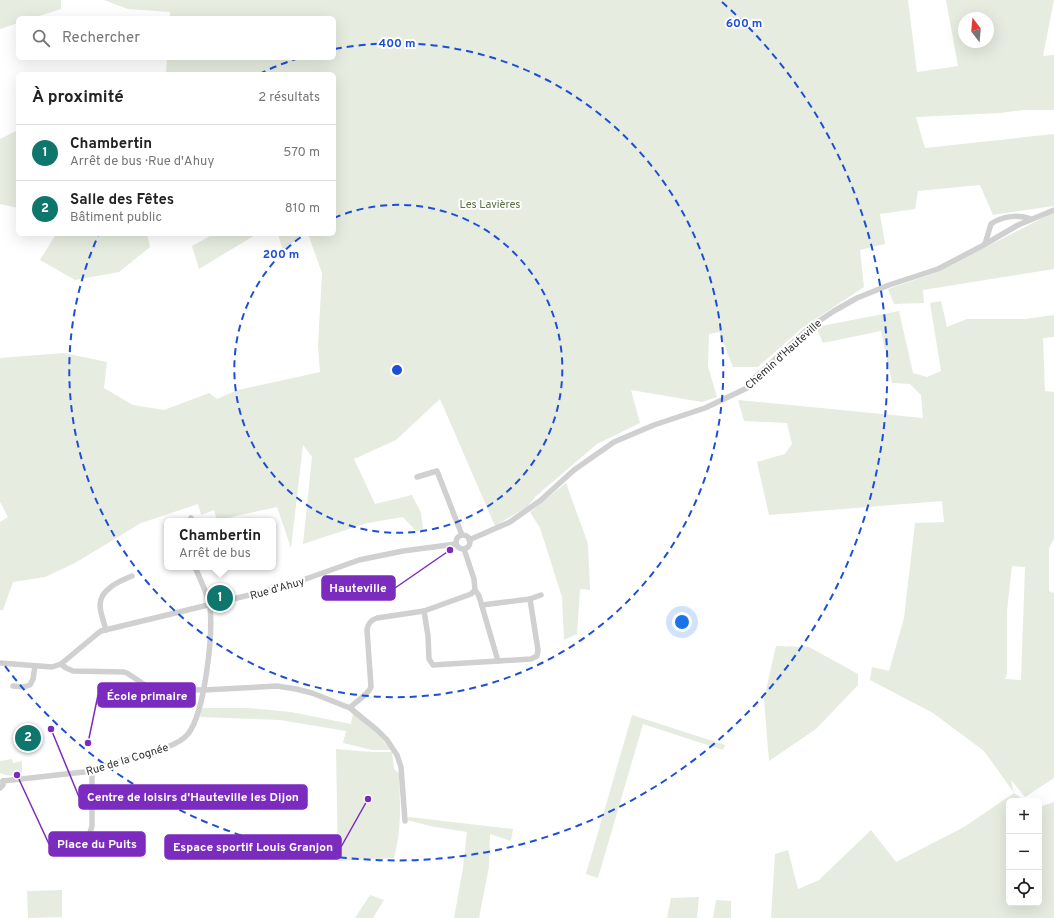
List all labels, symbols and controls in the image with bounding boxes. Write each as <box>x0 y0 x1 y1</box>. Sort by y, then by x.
north arrow <box>958 12 994 48</box>
search box <box>16 16 336 60</box>
text: 600 m <box>726 16 762 32</box>
icon: search <box>30 27 52 49</box>
text: Rechercher <box>62 29 140 48</box>
text: 400 m <box>378 36 416 52</box>
text: À proximité <box>32 87 124 109</box>
text: 2 résultats <box>258 90 320 106</box>
text: Chambertin <box>70 135 152 154</box>
text: 1 <box>42 145 48 161</box>
text: 570 m <box>283 145 320 161</box>
text: Arrêt de bus · Rue d'Ahuy <box>70 154 214 170</box>
text: Salle des Fêtes <box>70 191 174 210</box>
park label: Les Lavières <box>460 198 520 212</box>
text: 2 <box>41 201 49 217</box>
text: 810 m <box>285 201 320 217</box>
text: Bâtiment public <box>70 210 162 226</box>
text: 200 m <box>263 247 299 263</box>
street label: Chemin d'Hauteville <box>743 317 825 393</box>
centre of rings <box>390 363 404 377</box>
popup <box>164 518 276 570</box>
text: Chambertin <box>179 527 261 546</box>
text: Arrêt de bus <box>179 546 251 562</box>
street label: Rue d'Ahuy <box>248 574 306 603</box>
callout: Hauteville <box>322 576 395 600</box>
text: Hauteville <box>329 581 387 597</box>
pin: 1 <box>207 583 233 613</box>
your location <box>672 612 692 632</box>
callout: École primaire <box>98 683 195 707</box>
text: École primaire <box>107 689 188 705</box>
pin: 2 <box>15 723 41 753</box>
street label: Rue de la Cognée <box>84 741 170 779</box>
callout: Centre de loisirs d'Hauteville les Dijon <box>79 785 307 809</box>
text: Centre de loisirs d'Hauteville les Dijon <box>87 790 299 806</box>
map controls <box>1006 798 1042 906</box>
button: + <box>1006 798 1042 834</box>
callout: Place du Puits <box>49 832 145 856</box>
button: − <box>1006 834 1042 870</box>
callout: Espace sportif Louis Granjon <box>165 835 341 859</box>
text: Place du Puits <box>57 837 137 853</box>
text: Espace sportif Louis Granjon <box>173 840 333 856</box>
button: locate <box>1006 870 1042 906</box>

